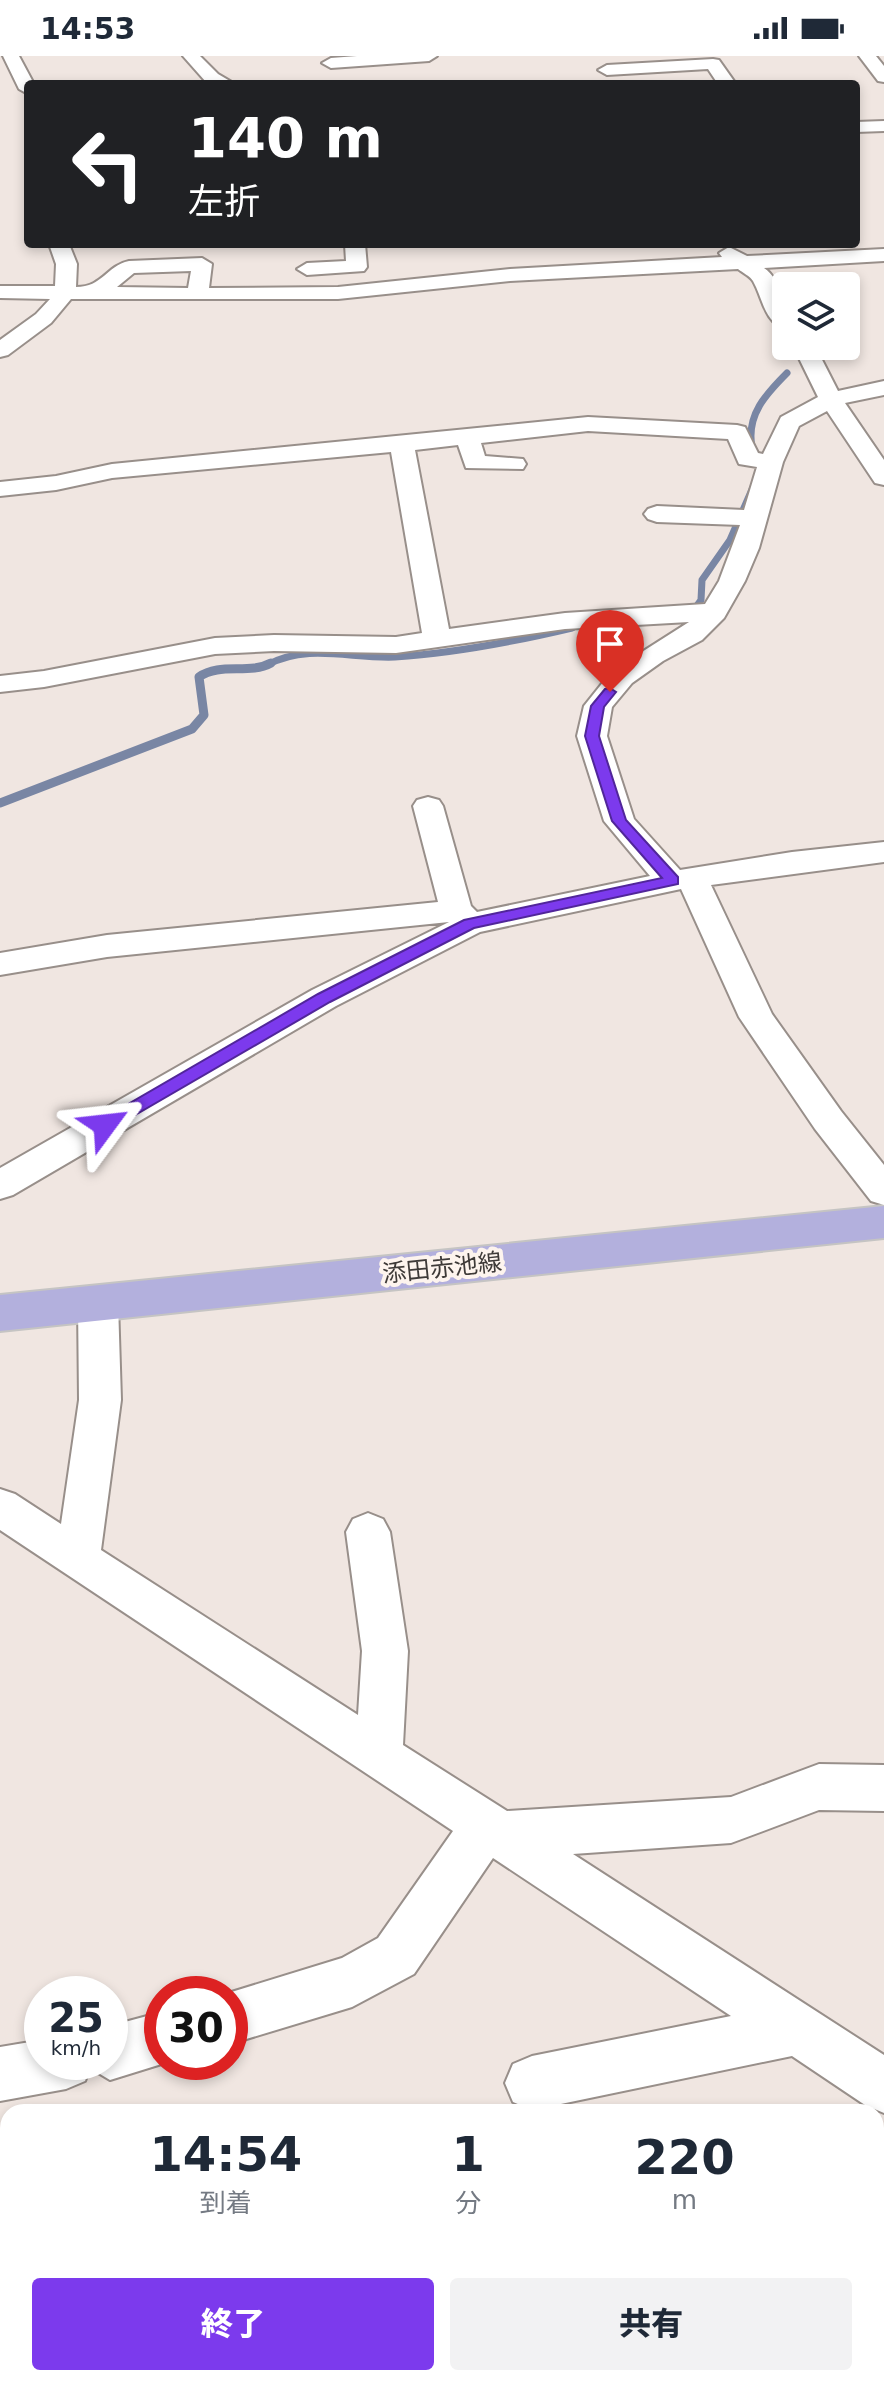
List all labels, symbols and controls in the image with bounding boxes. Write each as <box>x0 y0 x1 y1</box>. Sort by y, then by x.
text: 14:53 <box>40 11 136 46</box>
text: 140 m <box>188 105 383 170</box>
icon: left <box>56 112 160 216</box>
text: 左折 <box>188 181 260 222</box>
map controls <box>772 272 860 360</box>
button: layers <box>772 272 860 360</box>
pin <box>576 610 644 692</box>
icon: arrive <box>588 622 632 666</box>
position arrow <box>63 1083 147 1167</box>
street label: 添田赤池線 <box>381 1248 503 1288</box>
speed limit sign: 30 <box>144 1976 248 2080</box>
text: 25 <box>48 1995 104 2041</box>
text: km/h <box>51 2036 101 2060</box>
text: 14:54 <box>149 2126 302 2182</box>
text: 1 <box>452 2126 485 2182</box>
text: 220 <box>634 2129 735 2185</box>
text: m <box>672 2185 697 2215</box>
text: 到着 <box>200 2188 252 2218</box>
text: 分 <box>455 2188 481 2218</box>
button: 終了 <box>32 2278 434 2370</box>
button: 共有 <box>450 2278 852 2370</box>

